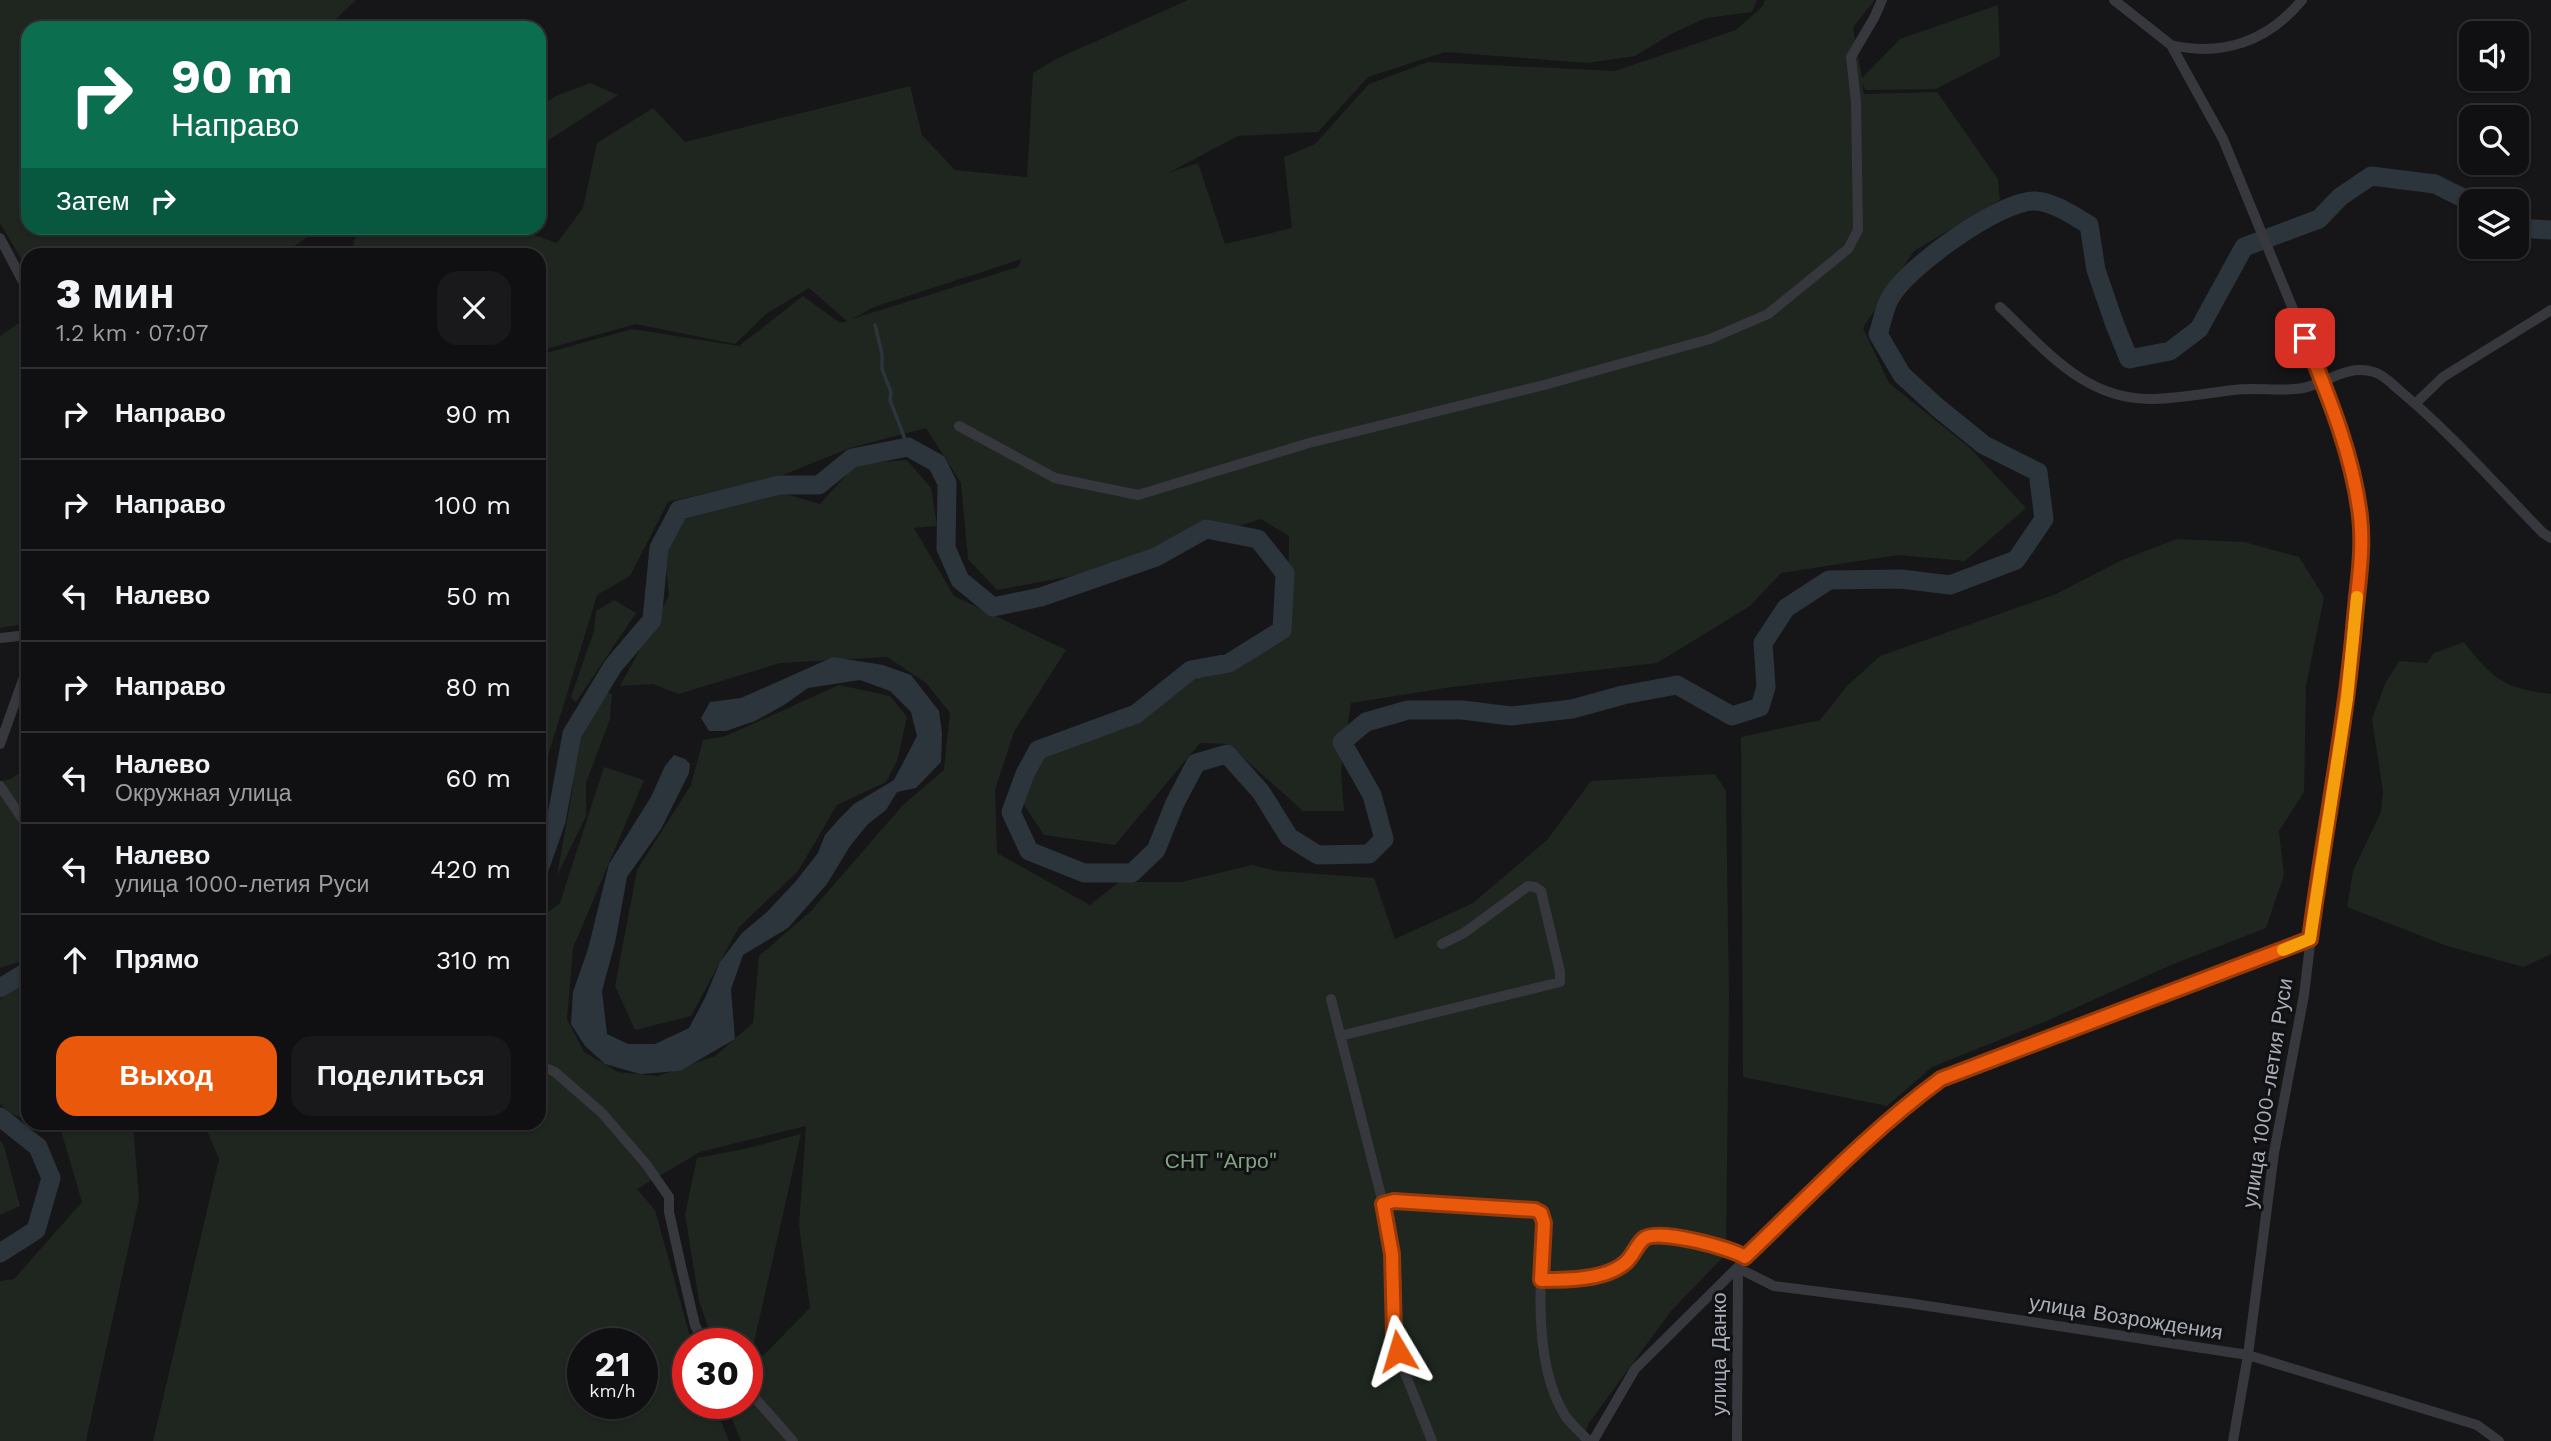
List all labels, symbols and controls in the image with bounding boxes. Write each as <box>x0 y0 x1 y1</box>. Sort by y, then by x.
map controls <box>2459 21 2529 259</box>
button: sound <box>2459 21 2529 91</box>
text: 90 m <box>171 47 293 105</box>
icon: right <box>56 49 147 140</box>
button: search <box>2459 105 2529 175</box>
text: Направо <box>171 106 299 144</box>
icon: right <box>144 182 182 220</box>
text: Затем <box>56 186 130 216</box>
button: layers <box>2459 189 2529 259</box>
text: 3 мин <box>56 269 175 318</box>
button: close <box>437 271 511 345</box>
pin <box>2275 308 2335 368</box>
icon: arrive <box>2286 319 2324 357</box>
text: 1.2 km · 07:07 <box>56 320 209 347</box>
icon: right <box>56 395 94 433</box>
text: Направо <box>115 398 226 428</box>
text: 90 m <box>445 399 511 429</box>
icon: right <box>56 486 94 524</box>
text: Направо <box>115 489 226 519</box>
text: 100 m <box>435 490 511 520</box>
icon: left <box>56 577 94 615</box>
text: Налево <box>115 580 210 610</box>
text: 50 m <box>446 581 511 611</box>
icon: right <box>56 668 94 706</box>
text: Направо <box>115 671 226 701</box>
text: 80 m <box>445 672 511 702</box>
text: Налево <box>115 749 210 779</box>
icon: left <box>56 759 94 797</box>
text: 60 m <box>445 763 511 793</box>
text: Окружная улица <box>115 780 292 807</box>
text: Налево <box>115 840 210 870</box>
icon: left <box>56 850 94 888</box>
text: 420 m <box>430 854 511 884</box>
text: улица 1000-летия Руси <box>115 871 369 898</box>
icon: ahead <box>56 941 94 979</box>
text: Прямо <box>115 944 199 974</box>
text: 310 m <box>436 945 511 975</box>
street label: улица 1000-летия Руси <box>2236 976 2298 1210</box>
button: Выход <box>56 1036 277 1116</box>
button: Поделиться <box>291 1036 511 1116</box>
park label: СНТ "Агро" <box>1165 1148 1277 1173</box>
street label: улица Возрождения <box>2027 1289 2225 1345</box>
street label: улица Данко <box>1706 1292 1731 1416</box>
position arrow <box>1361 1314 1435 1388</box>
speed limit sign: 30 <box>672 1328 763 1419</box>
text: 21 <box>595 1343 630 1385</box>
text: km/h <box>589 1380 636 1401</box>

